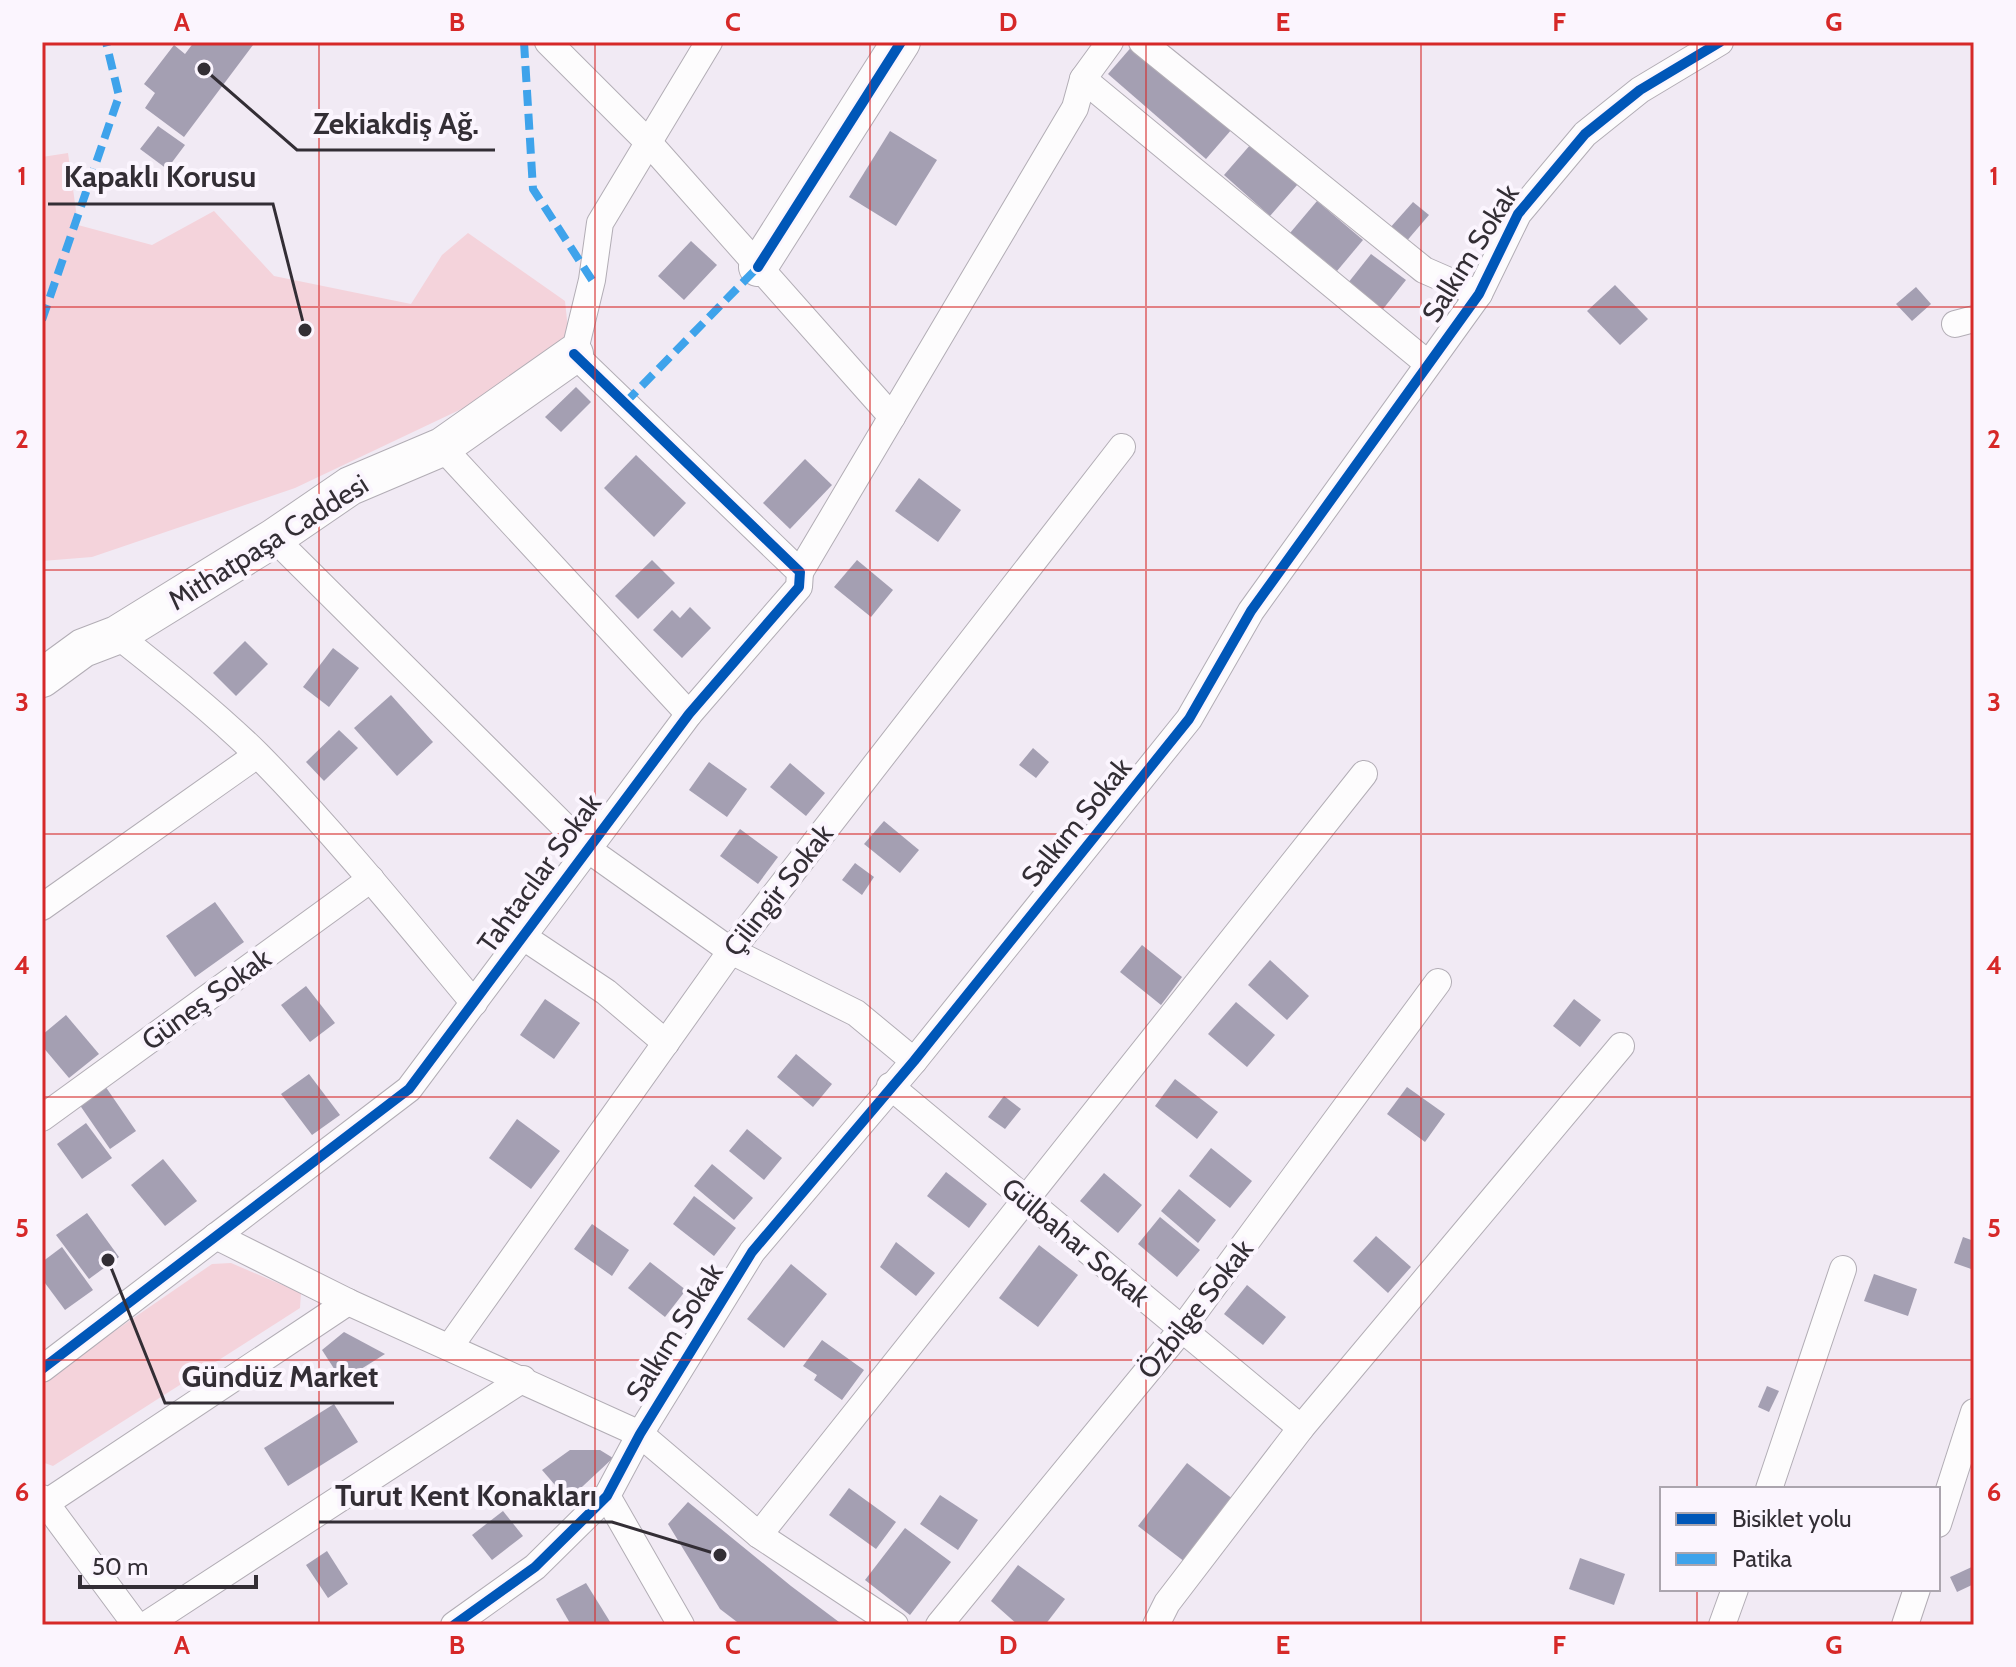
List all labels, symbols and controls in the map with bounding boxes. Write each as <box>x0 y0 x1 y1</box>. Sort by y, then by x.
text: A <box>174 6 191 38</box>
text: B <box>449 6 465 38</box>
text: C <box>725 6 741 38</box>
text: D <box>999 6 1017 38</box>
text: E <box>1276 6 1290 38</box>
text: F <box>1552 6 1566 38</box>
text: G <box>1825 6 1843 38</box>
callout: Zekiakdiş Ağ. <box>297 96 495 150</box>
text: Zekiakdiş Ağ. <box>313 105 479 142</box>
callout: Kapaklı Korusu <box>48 150 273 204</box>
text: Kapaklı Korusu <box>64 158 256 195</box>
text: 1 <box>17 160 27 192</box>
text: 1 <box>1989 160 1999 192</box>
street label: Salkım Sokak <box>1414 178 1526 328</box>
text: 2 <box>15 423 29 455</box>
text: 2 <box>1987 423 2001 455</box>
street label: Mithatpaşa Caddesi <box>162 467 374 617</box>
text: 3 <box>15 686 29 718</box>
text: 3 <box>1987 686 2001 718</box>
street label: Salkım Sokak <box>1014 750 1139 893</box>
street label: Tahtacılar Sokak <box>470 786 608 959</box>
street label: Çilingir Sokak <box>716 817 840 963</box>
street label: Güneş Sokak <box>135 941 278 1057</box>
text: 4 <box>14 949 30 981</box>
text: 4 <box>1986 949 2002 981</box>
street label: Gülbahar Sokak <box>995 1170 1157 1314</box>
text: 5 <box>15 1212 29 1244</box>
text: 5 <box>1987 1212 2001 1244</box>
street label: Özbilge Sokak <box>1130 1232 1260 1385</box>
street label: Salkım Sokak <box>618 1257 730 1407</box>
callout: Gündüz Market <box>165 1349 394 1403</box>
text: Gündüz Market <box>182 1358 378 1395</box>
callout: Turut Kent Konakları <box>319 1468 612 1522</box>
text: 6 <box>15 1476 29 1508</box>
text: 6 <box>1987 1476 2001 1508</box>
text: Turut Kent Konakları <box>335 1477 597 1514</box>
legend <box>1660 1487 1940 1591</box>
text: Bisiklet yolu <box>1732 1504 1852 1533</box>
scale bar <box>80 1539 256 1589</box>
text: Patika <box>1732 1544 1792 1573</box>
text: 50 m <box>92 1552 148 1581</box>
text: A <box>174 1629 191 1661</box>
text: B <box>449 1629 465 1661</box>
text: C <box>725 1629 741 1661</box>
text: D <box>999 1629 1017 1661</box>
text: E <box>1276 1629 1290 1661</box>
text: F <box>1552 1629 1566 1661</box>
text: G <box>1825 1629 1843 1661</box>

